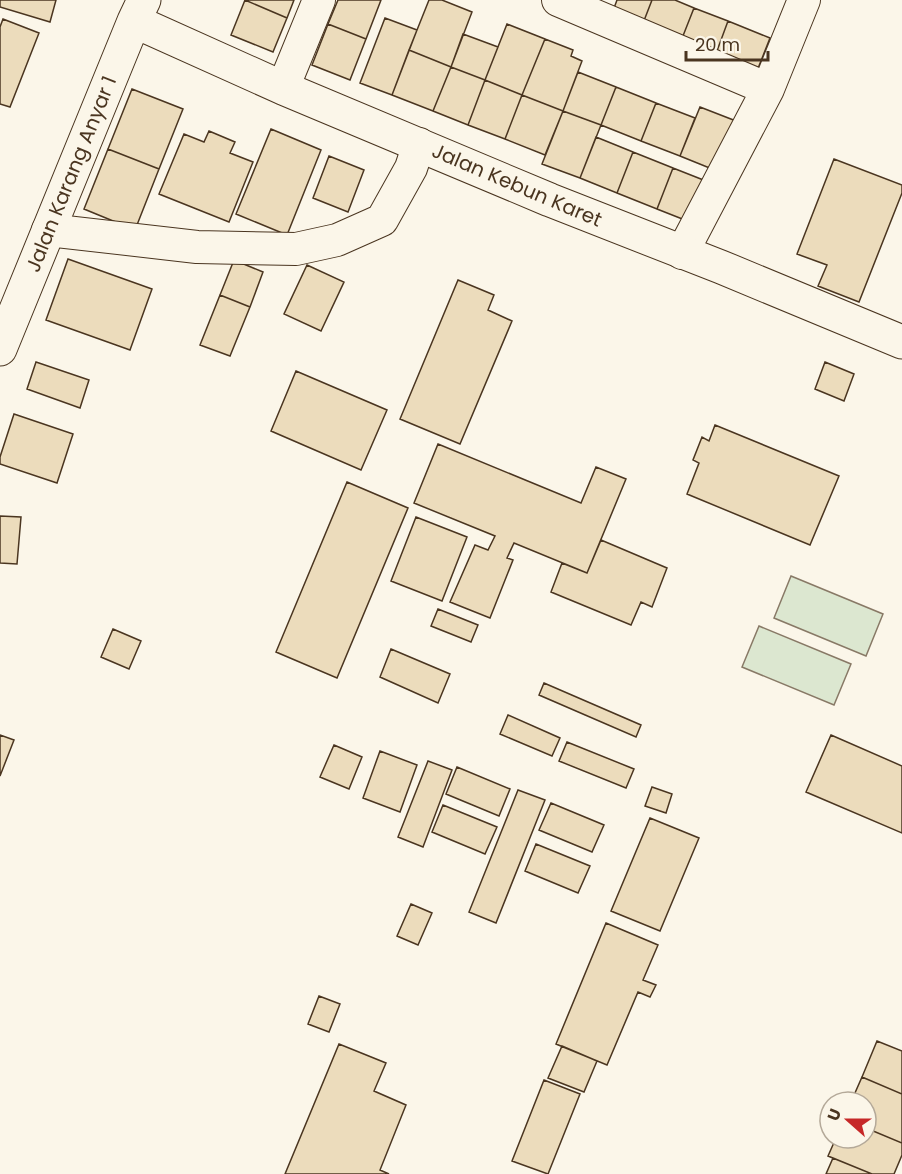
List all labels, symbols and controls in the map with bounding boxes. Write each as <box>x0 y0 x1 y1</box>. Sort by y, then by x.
scale bar <box>686 24 768 62</box>
text: 20 m <box>695 32 740 57</box>
street label: Jalan Karang Anyar 1 <box>19 72 123 276</box>
street label: Jalan Kebun Karet <box>428 137 606 233</box>
north arrow <box>818 1090 878 1150</box>
text: U <box>822 1105 847 1124</box>

